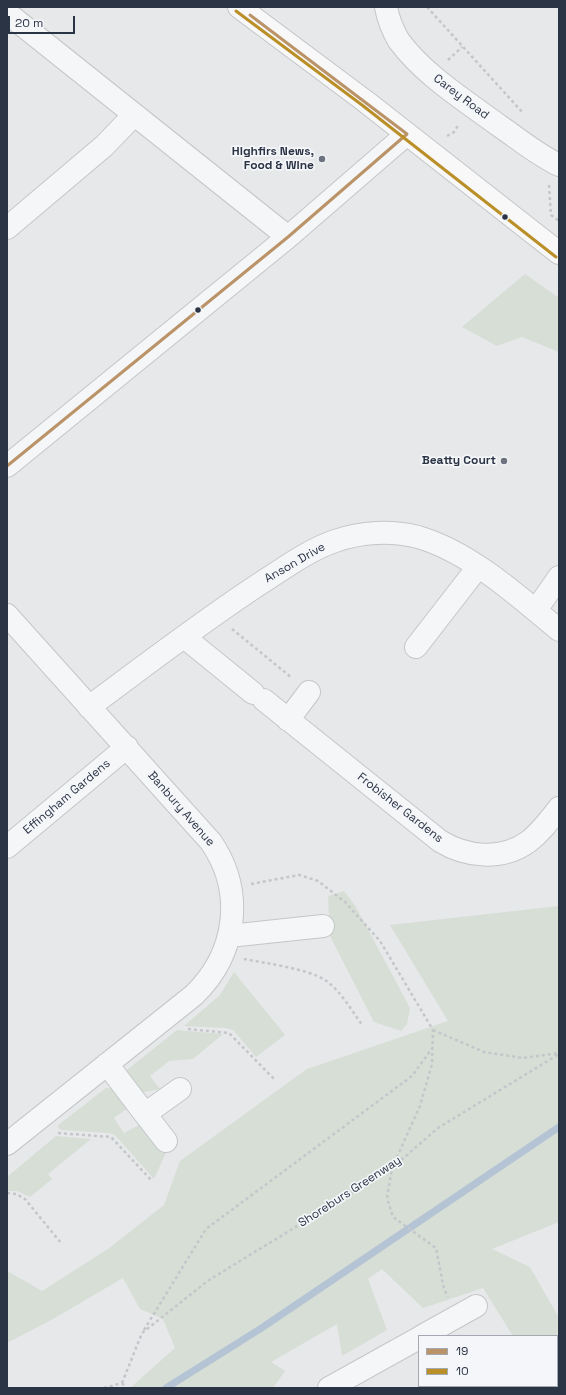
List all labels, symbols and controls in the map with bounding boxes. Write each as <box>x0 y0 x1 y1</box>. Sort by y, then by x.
scale bar <box>10 8 77 34</box>
text: 20 m <box>15 15 43 31</box>
street label: Carey Road <box>430 71 492 123</box>
place label: Highfirs News, Food & Wine <box>232 145 314 173</box>
marker: Highfirs News, Food & Wine <box>317 154 327 164</box>
unlabelled marker <box>500 212 510 222</box>
unlabelled marker <box>193 305 203 315</box>
place label: Beatty Court <box>422 454 496 468</box>
marker: Beatty Court <box>499 456 509 466</box>
street label: Anson Drive <box>262 540 328 586</box>
street label: Effingham Gardens <box>21 756 113 838</box>
street label: Banbury Avenue <box>145 769 217 849</box>
street label: Frobisher Gardens <box>354 770 446 846</box>
street label: Shoreburs Greenway <box>296 1153 404 1231</box>
legend <box>418 1335 558 1387</box>
text: 19 <box>456 1343 468 1359</box>
text: 10 <box>456 1363 469 1379</box>

